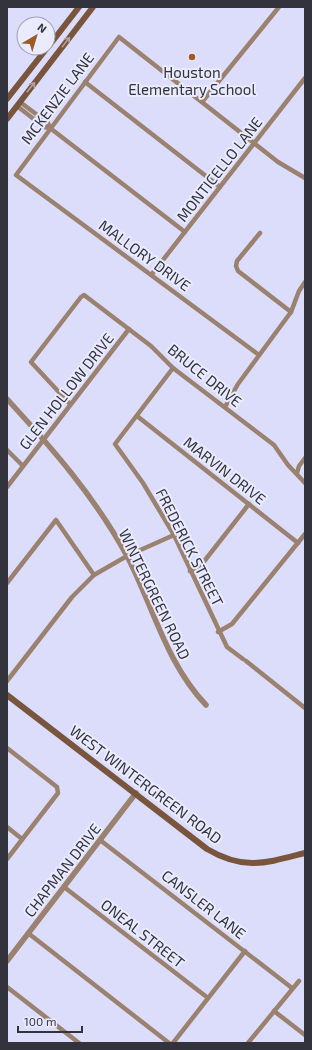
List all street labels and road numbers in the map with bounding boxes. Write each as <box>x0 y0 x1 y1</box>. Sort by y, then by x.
street label: MCKENZIE LANE <box>17 49 97 147</box>
street label: MONTICELLO LANE <box>173 113 265 225</box>
street label: MALLORY DRIVE <box>96 216 194 294</box>
street label: GLEN HOLLOW DRIVE <box>15 329 117 453</box>
street label: BRUCE DRIVE <box>165 340 245 410</box>
street label: MARVIN DRIVE <box>180 432 270 508</box>
street label: FREDERICK STREET <box>153 485 228 609</box>
street label: WINTERGREEN ROAD <box>116 526 194 662</box>
street label: WEST WINTERGREEN ROAD <box>66 721 226 847</box>
street label: CHAPMAN DRIVE <box>20 820 104 920</box>
street label: CANSLER LANE <box>158 866 250 942</box>
street label: ONEAL STREET <box>98 895 189 971</box>

